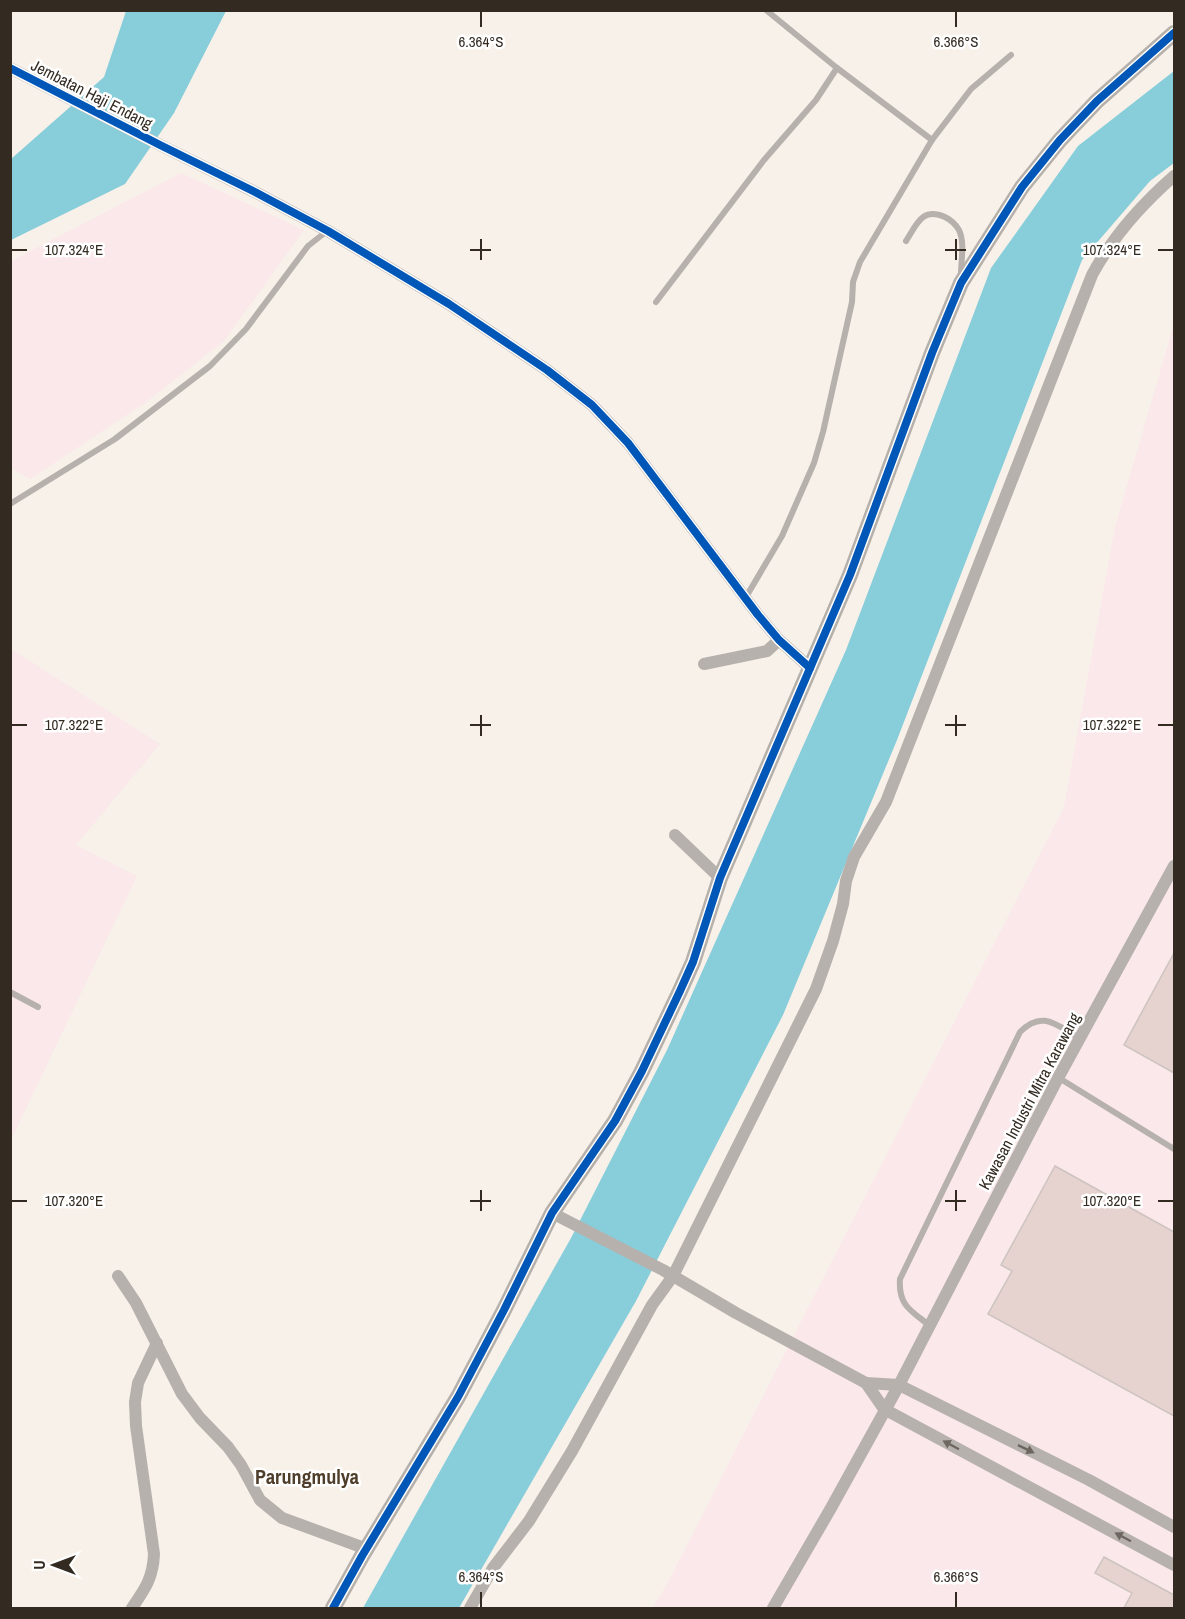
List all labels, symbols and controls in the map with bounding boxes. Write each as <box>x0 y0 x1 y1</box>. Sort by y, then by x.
text: 6.364°S <box>459 31 504 52</box>
text: 6.366°S <box>934 31 979 52</box>
street label: Jembatan Haji Endang <box>28 54 157 134</box>
text: 107.324°E <box>45 239 103 260</box>
text: 107.324°E <box>1083 239 1141 260</box>
text: 107.322°E <box>45 714 103 735</box>
text: 107.322°E <box>1083 714 1141 735</box>
street label: Kawasan Industri Mitra Karawang <box>973 1008 1085 1193</box>
text: 107.320°E <box>45 1190 103 1211</box>
text: 107.320°E <box>1083 1190 1141 1211</box>
one-way arrow <box>942 1440 959 1450</box>
one-way arrow <box>1018 1444 1035 1453</box>
district label: Parungmulya <box>255 1463 359 1490</box>
one-way arrow <box>1114 1532 1131 1542</box>
north arrow <box>24 1535 84 1595</box>
text: U <box>28 1560 50 1570</box>
text: 6.364°S <box>459 1566 504 1587</box>
text: 6.366°S <box>934 1566 979 1587</box>

